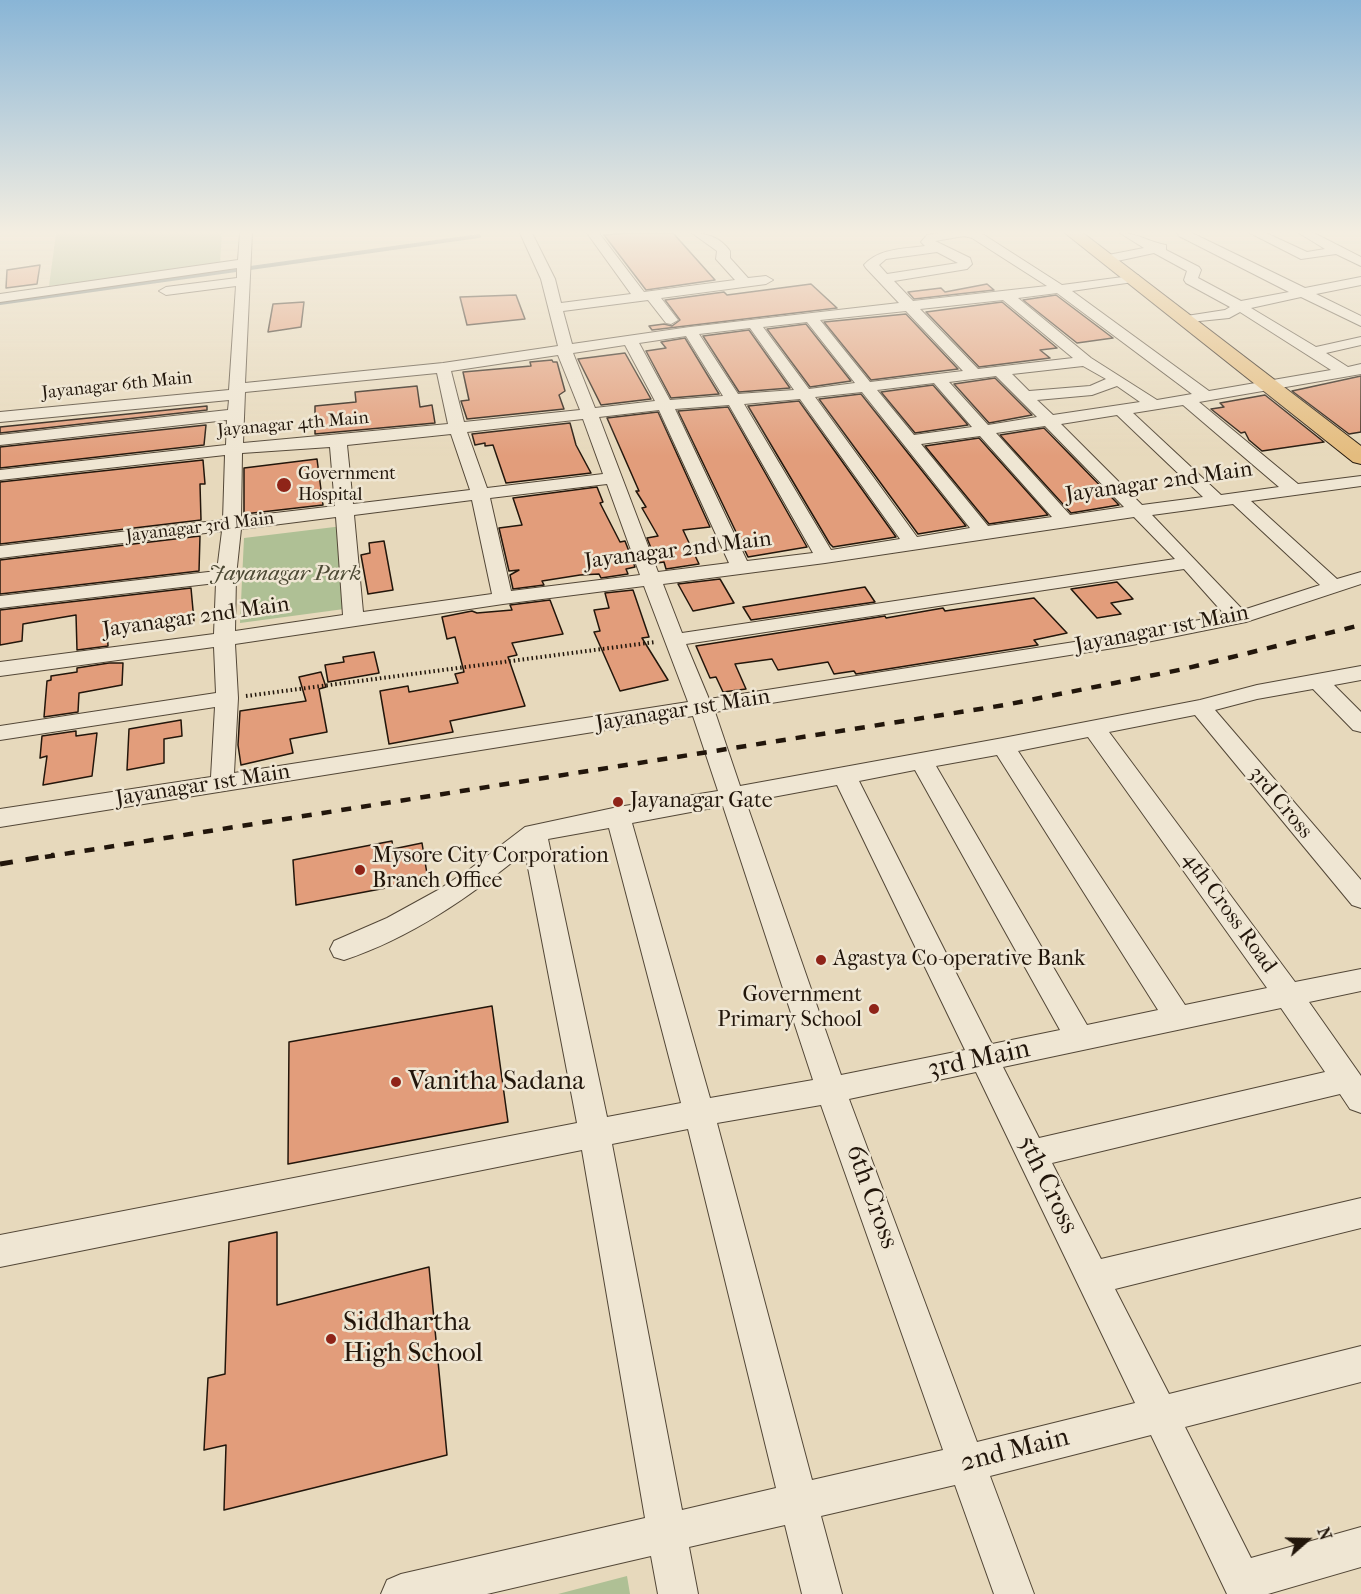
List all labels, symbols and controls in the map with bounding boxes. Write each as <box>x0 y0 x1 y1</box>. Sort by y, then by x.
street label: Jayanagar 6th Main <box>41 367 193 405</box>
street label: Jayanagar 4th Main <box>216 408 370 442</box>
street label: Jayanagar 2nd Main <box>1064 457 1254 509</box>
place label: Government Hospital <box>298 464 396 506</box>
marker: Government Hospital <box>275 476 293 494</box>
street label: Jayanagar 3rd Main <box>125 508 275 548</box>
street label: Jayanagar 2nd Main <box>583 526 773 576</box>
park label: Jayanagar Park <box>209 562 361 588</box>
street label: Jayanagar 2nd Main <box>101 592 291 644</box>
street label: Jayanagar 1st Main <box>1073 600 1251 660</box>
street label: Jayanagar 1st Main <box>594 684 772 738</box>
street label: Jayanagar 1st Main <box>114 759 292 813</box>
street label: 3rd Cross <box>1242 762 1318 844</box>
place label: Jayanagar Gate <box>630 789 773 815</box>
marker: Jayanagar Gate <box>611 795 625 809</box>
place label: Mysore City Corporation Branch Office <box>372 844 609 896</box>
street label: 4th Cross Road <box>1176 847 1282 979</box>
marker: Mysore City Corporation Branch Office <box>353 863 367 877</box>
place label: Agastya Co-operative Bank <box>833 947 1085 973</box>
marker: Agastya Co-operative Bank <box>814 953 828 967</box>
place label: Government Primary School <box>717 983 862 1034</box>
marker: Government Primary School <box>867 1002 881 1016</box>
street label: 3rd Main <box>925 1033 1033 1087</box>
place label: Vanitha Sadana <box>408 1066 585 1098</box>
marker: Vanitha Sadana <box>389 1075 403 1089</box>
street label: 5th Cross <box>1009 1131 1085 1239</box>
street label: 6th Cross <box>837 1141 905 1253</box>
place label: Siddhartha High School <box>343 1307 483 1370</box>
marker: Siddhartha High School <box>324 1332 338 1346</box>
street label: 2nd Main <box>957 1422 1073 1480</box>
north arrow <box>1277 1510 1337 1570</box>
text: N <box>1313 1525 1335 1543</box>

